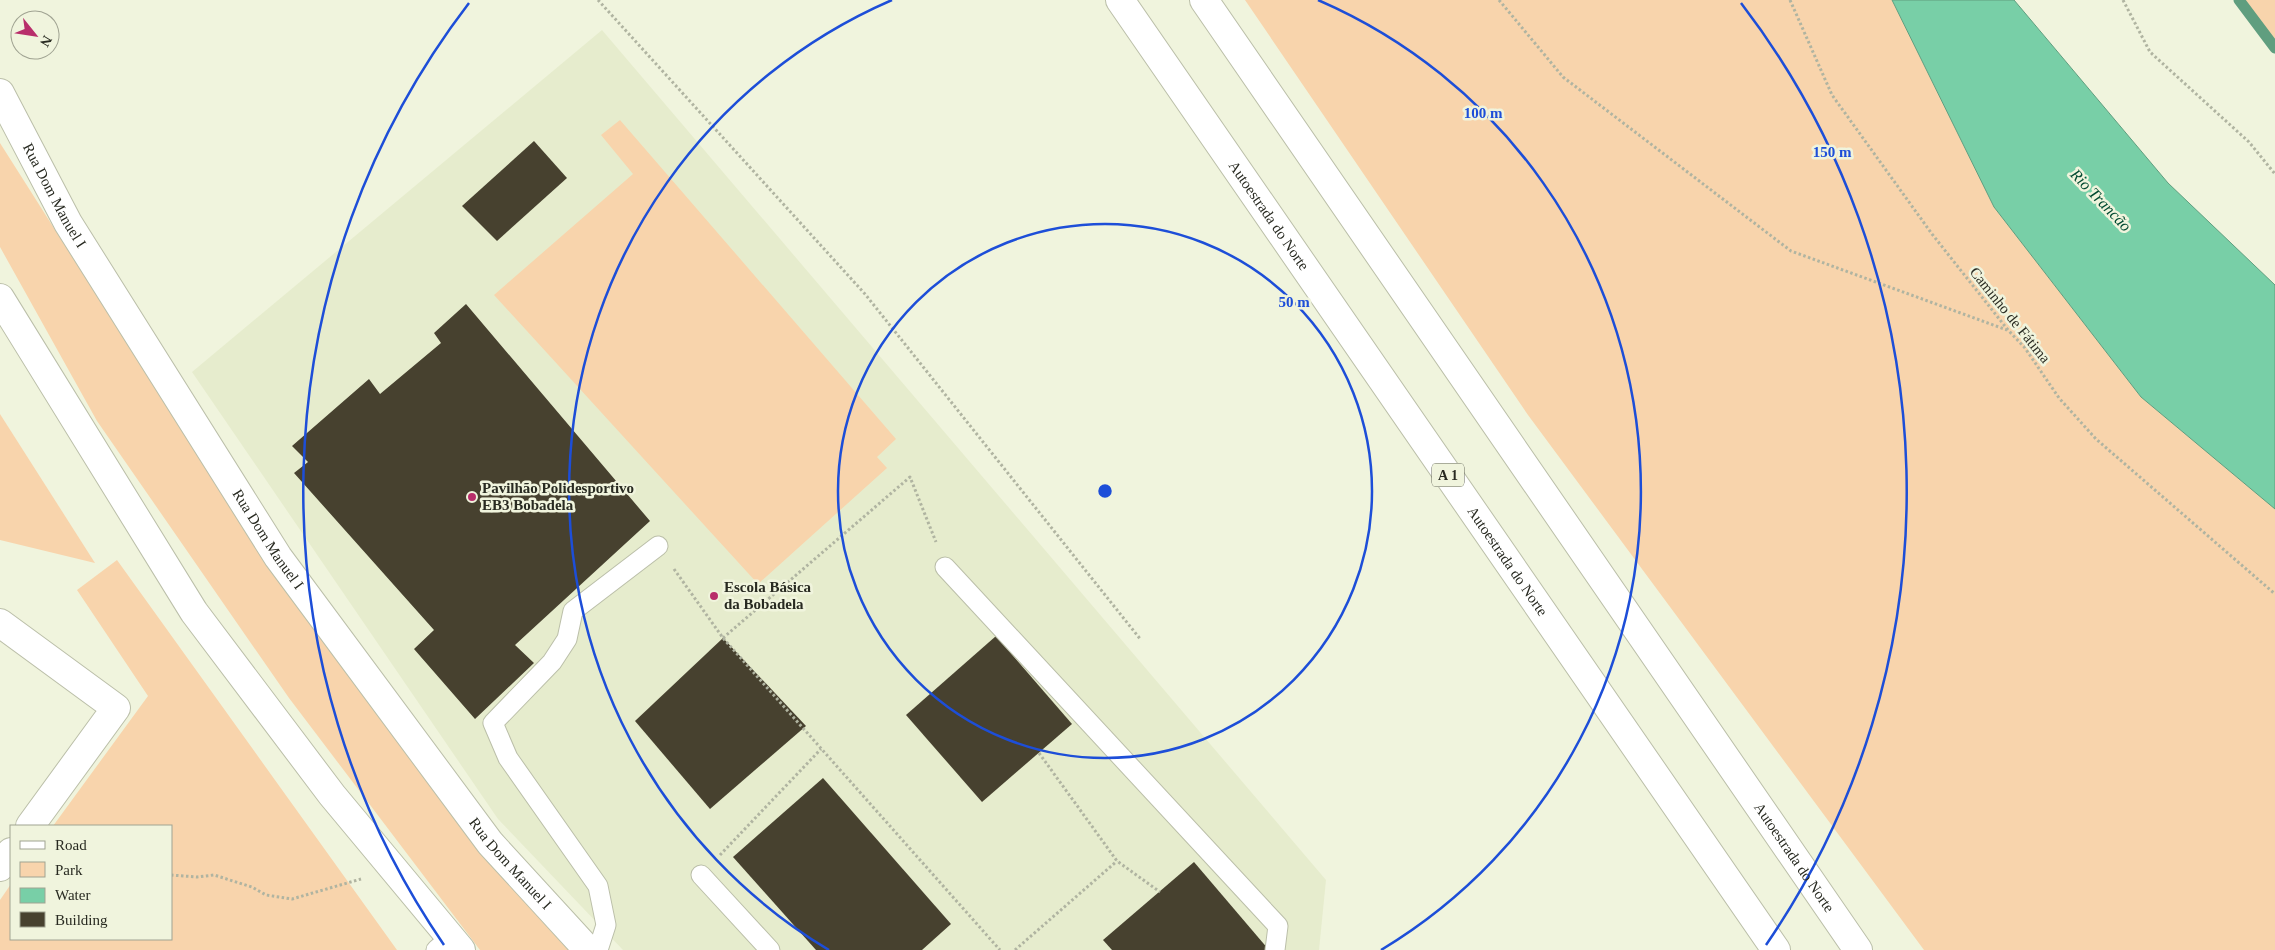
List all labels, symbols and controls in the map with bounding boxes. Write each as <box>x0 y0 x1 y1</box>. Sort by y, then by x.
north arrow <box>10 10 60 60</box>
text: N <box>37 33 55 49</box>
text: 100 m <box>1464 105 1503 121</box>
street label: Rua Dom Manuel I <box>20 141 89 250</box>
text: 150 m <box>1813 144 1852 160</box>
street label: Autoestrada do Norte <box>1226 158 1312 274</box>
water label: Rio Trancão <box>2067 165 2135 235</box>
street label: Caminho de Fátima <box>1967 264 2054 366</box>
text: 50 m <box>1278 294 1310 310</box>
road number: A 1 <box>1432 464 1464 486</box>
place label: Pavilhão Polidesportivo EB3 Bobadela <box>482 480 634 513</box>
centre of rings <box>1096 482 1114 500</box>
street label: Rua Dom Manuel I <box>229 486 307 592</box>
marker: Pavilhão Polidesportivo EB3 Bobadela <box>466 491 478 503</box>
street label: Autoestrada do Norte <box>1464 503 1551 619</box>
place label: Escola Básica da Bobadela <box>724 579 812 612</box>
marker: Escola Básica da Bobadela <box>708 590 720 602</box>
street label: Autoestrada do Norte <box>1751 800 1838 915</box>
street label: Rua Dom Manuel I <box>466 815 555 912</box>
legend <box>10 825 172 940</box>
text: Road <box>55 837 87 853</box>
text: Park <box>55 862 83 878</box>
text: Water <box>55 887 90 903</box>
text: Building <box>55 912 108 928</box>

